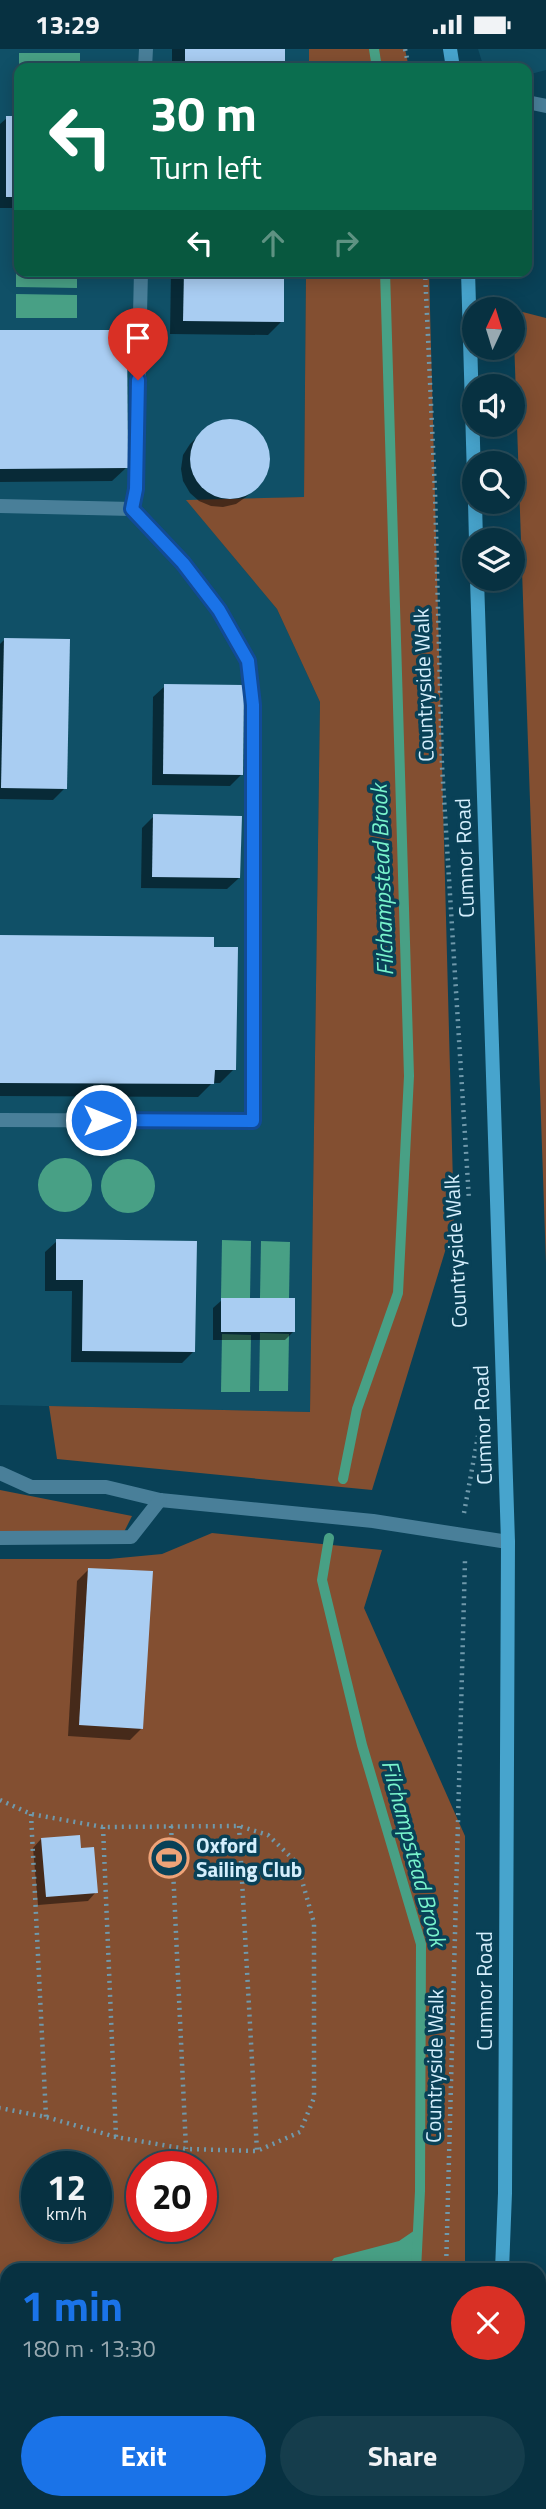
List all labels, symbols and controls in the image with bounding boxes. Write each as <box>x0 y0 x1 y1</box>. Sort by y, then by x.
text: 13:29 <box>35 5 100 44</box>
text: 30 m <box>150 75 257 150</box>
icon: left <box>35 91 126 182</box>
text: Turn left <box>150 143 262 191</box>
icon: left <box>181 224 219 262</box>
icon: ahead <box>254 224 292 262</box>
icon: right <box>327 224 365 262</box>
north arrow <box>462 297 525 361</box>
map controls <box>462 297 525 591</box>
pin <box>108 308 168 380</box>
icon: arrive <box>119 319 157 357</box>
button: sound <box>462 374 525 437</box>
button: search <box>462 451 525 514</box>
button: layers <box>462 528 525 591</box>
street label: Countryside Walk <box>404 608 442 762</box>
water label: Filchampstead Brook <box>361 781 402 976</box>
street label: Cumnor Road <box>446 798 482 918</box>
position arrow <box>64 1083 138 1157</box>
street label: Countryside Walk <box>435 1173 475 1329</box>
street label: Cumnor Road <box>464 1365 500 1485</box>
water label: Filchampstead Brook <box>373 1756 457 1953</box>
place label: Oxford Sailing Club <box>196 1829 302 1885</box>
sports icon: Oxford Sailing Club <box>148 1837 190 1879</box>
street label: Cumnor Road <box>468 1931 500 2051</box>
street label: Countryside Walk <box>417 1989 451 2143</box>
speed limit sign: 20 <box>126 2151 217 2242</box>
text: 12 <box>47 2160 86 2214</box>
text: km/h <box>46 2200 87 2227</box>
text: 1 min <box>21 2273 123 2337</box>
button: close <box>451 2286 525 2360</box>
text: 180 m · 13:30 <box>21 2331 156 2366</box>
button: Exit <box>21 2416 266 2496</box>
button: Share <box>280 2416 525 2496</box>

